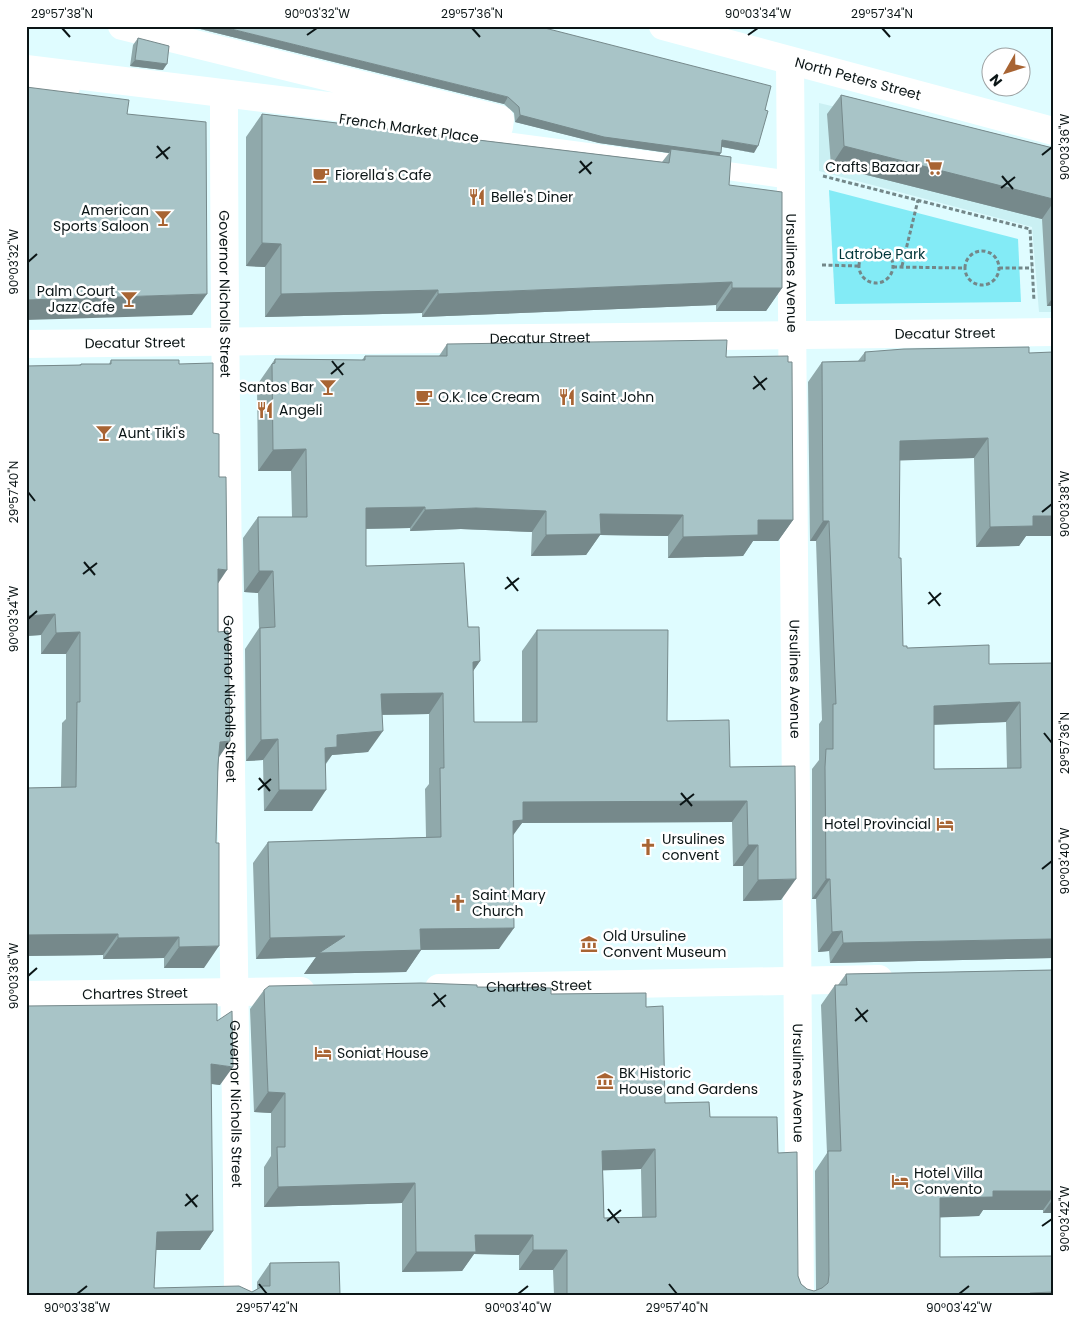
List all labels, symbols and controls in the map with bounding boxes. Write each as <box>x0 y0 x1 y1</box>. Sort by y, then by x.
text: 29°57'38"N <box>31 5 93 22</box>
text: 90°03'32"W <box>284 5 350 22</box>
text: 29°57'36"N <box>441 5 503 22</box>
text: 90°03'34"W <box>725 5 791 22</box>
text: 29°57'34"N <box>851 5 913 22</box>
north arrow <box>982 48 1032 98</box>
street label: North Peters Street <box>793 52 923 105</box>
text: N <box>985 70 1007 91</box>
street label: French Market Place <box>338 108 480 148</box>
text: 90°03'36"W <box>1056 113 1073 180</box>
place label: Crafts Bazaar <box>825 157 920 177</box>
supermarket icon: Crafts Bazaar <box>924 157 944 177</box>
cafe icon: Fiorella's Cafe <box>311 165 331 185</box>
place label: Fiorella's Cafe <box>335 165 432 185</box>
restaurant icon: Belle's Diner <box>467 187 487 207</box>
place label: Belle's Diner <box>491 187 573 207</box>
place label: American Sports Saloon <box>53 200 149 236</box>
bar icon: American Sports Saloon <box>153 208 173 228</box>
street label: Governor Nicholls Street <box>214 210 236 378</box>
street label: Ursulines Avenue <box>781 213 802 333</box>
text: 90°03'32"W <box>5 229 22 295</box>
park label: Latrobe Park <box>839 244 926 264</box>
place label: Palm Court Jazz Cafe <box>37 281 115 317</box>
bar icon: Palm Court Jazz Cafe <box>119 289 139 309</box>
street label: Decatur Street <box>894 323 995 344</box>
street label: Decatur Street <box>490 327 590 349</box>
street label: Decatur Street <box>85 332 185 353</box>
place label: Santos Bar <box>239 377 314 397</box>
bar icon: Santos Bar <box>318 377 338 397</box>
cafe icon: O.K. Ice Cream <box>414 387 434 407</box>
place label: O.K. Ice Cream <box>438 387 540 407</box>
restaurant icon: Saint John <box>557 387 577 407</box>
place label: Saint John <box>581 387 654 407</box>
restaurant icon: Angeli <box>255 400 275 420</box>
place label: Angeli <box>279 400 322 420</box>
bar icon: Aunt Tiki's <box>94 423 114 443</box>
place label: Aunt Tiki's <box>118 423 185 443</box>
text: 29°57'40"N <box>5 461 22 523</box>
text: 90°03'38"W <box>1056 471 1073 537</box>
text: 90°03'34"W <box>5 586 22 652</box>
street label: Governor Nicholls Street <box>219 615 241 783</box>
street label: Ursulines Avenue <box>785 619 805 739</box>
text: 29°57'36"N <box>1056 712 1073 774</box>
place label: Hotel Provincial <box>824 814 931 834</box>
hotel icon: Hotel Provincial <box>935 814 955 834</box>
text: 90°03'40"W <box>1056 827 1073 894</box>
place label: Ursulines convent <box>662 829 725 865</box>
church icon: Ursulines convent <box>638 837 658 857</box>
place label: Saint Mary Church <box>472 885 546 921</box>
church icon: Saint Mary Church <box>448 893 468 913</box>
place label: Old Ursuline Convent Museum <box>603 926 726 962</box>
museum icon: Old Ursuline Convent Museum <box>579 934 599 954</box>
text: 90°03'36"W <box>5 942 22 1009</box>
street label: Chartres Street <box>486 975 592 997</box>
street label: Chartres Street <box>82 983 188 1004</box>
street label: Governor Nicholls Street <box>225 1020 247 1188</box>
street label: Ursulines Avenue <box>788 1023 809 1143</box>
hotel icon: Soniat House <box>313 1043 333 1063</box>
place label: Soniat House <box>337 1043 429 1063</box>
place label: BK Historic House and Gardens <box>619 1063 758 1099</box>
museum icon: BK Historic House and Gardens <box>595 1071 615 1091</box>
place label: Hotel Villa Convento <box>914 1163 983 1199</box>
hotel icon: Hotel Villa Convento <box>890 1171 910 1191</box>
text: 90°03'42"W <box>1056 1186 1073 1252</box>
text: 90°03'38"W <box>44 1299 110 1316</box>
text: 29°57'42"N <box>236 1299 298 1316</box>
text: 90°03'40"W <box>485 1299 552 1316</box>
text: 29°57'40"N <box>646 1299 708 1316</box>
text: 90°03'42"W <box>926 1299 992 1316</box>

